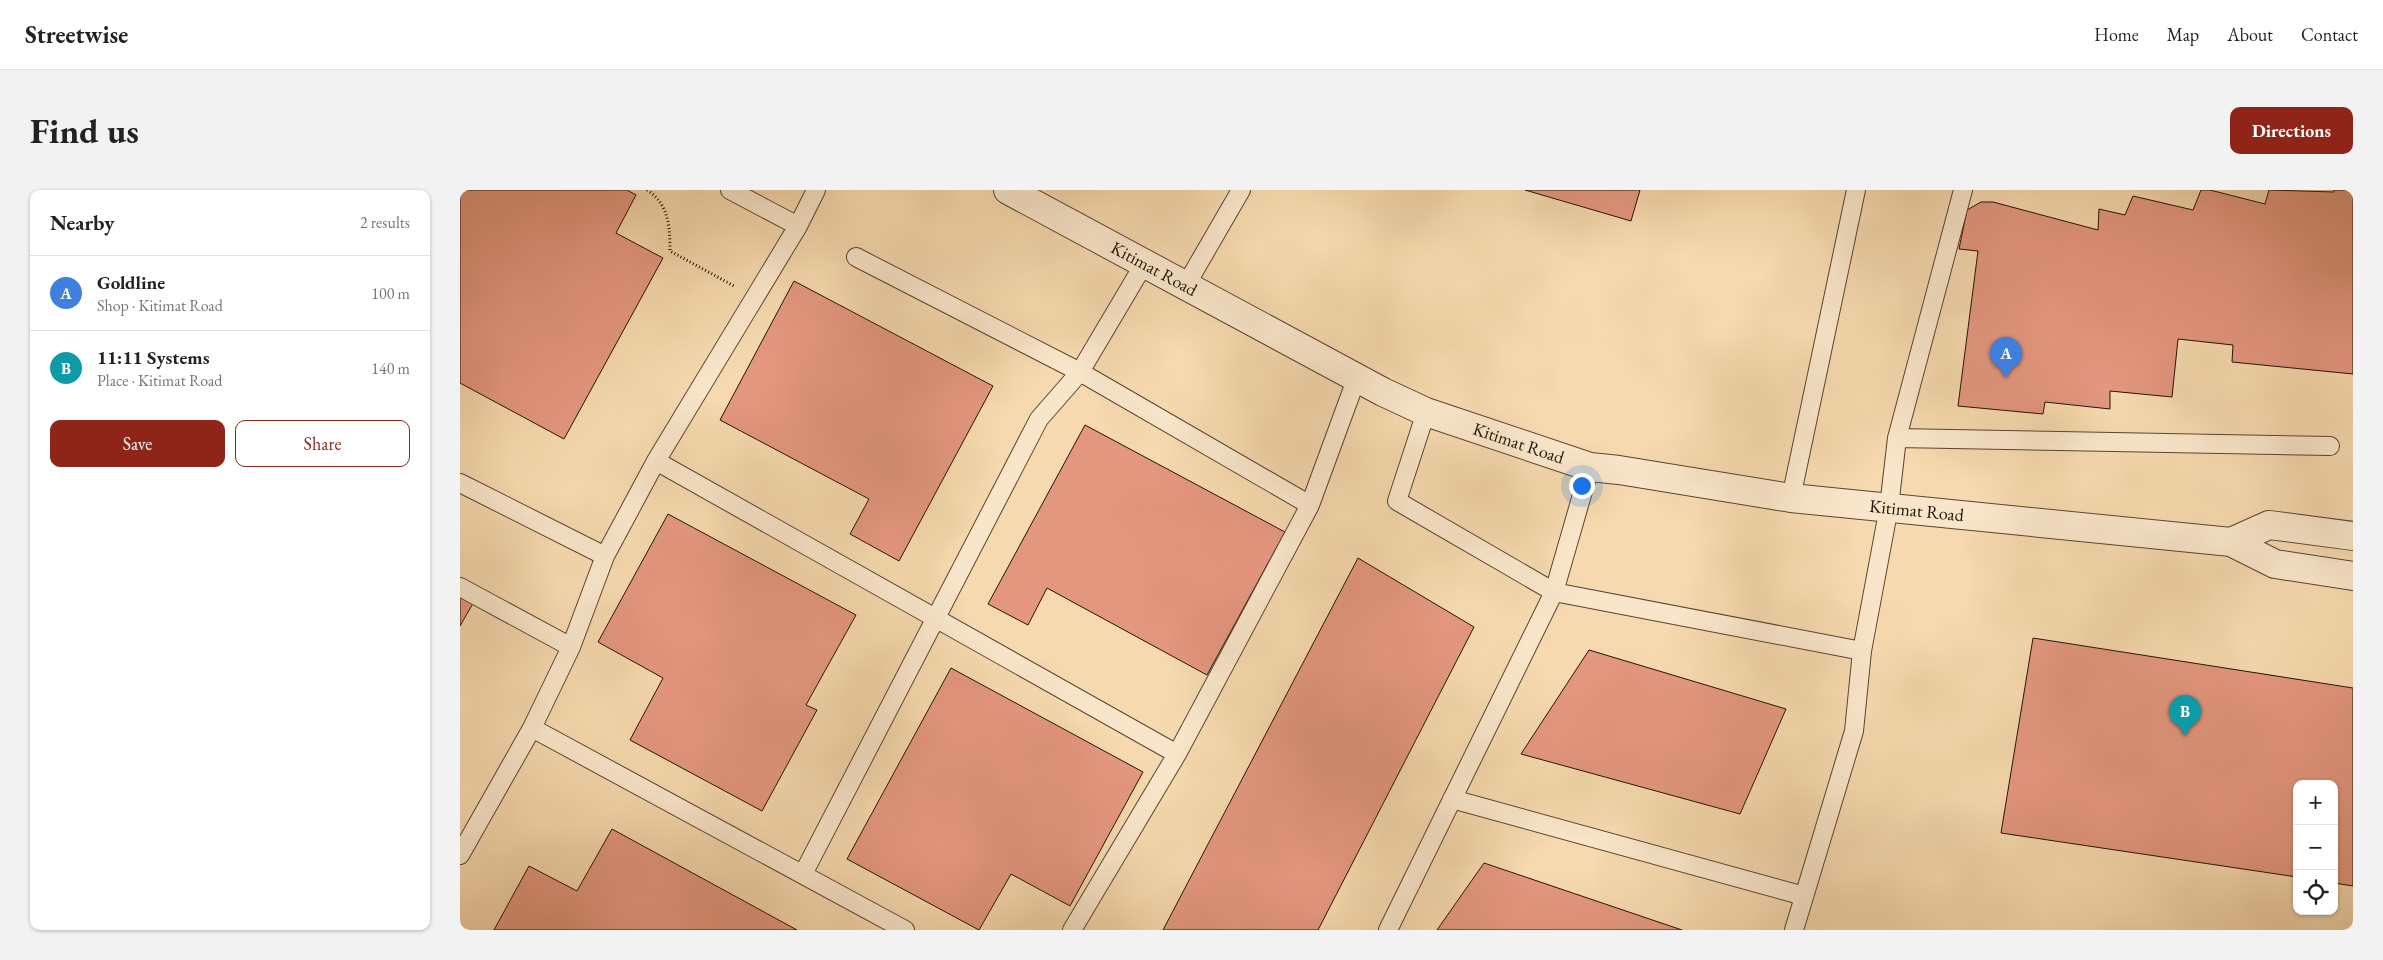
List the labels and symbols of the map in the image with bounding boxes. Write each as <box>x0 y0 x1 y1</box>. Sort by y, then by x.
street label: Kitimat Road <box>1107 236 1202 301</box>
pin: A <box>1990 337 2022 378</box>
street label: Kitimat Road <box>1470 417 1568 469</box>
your location <box>1569 473 1595 499</box>
street label: Kitimat Road <box>1868 494 1966 526</box>
pin: B <box>2169 695 2201 736</box>

